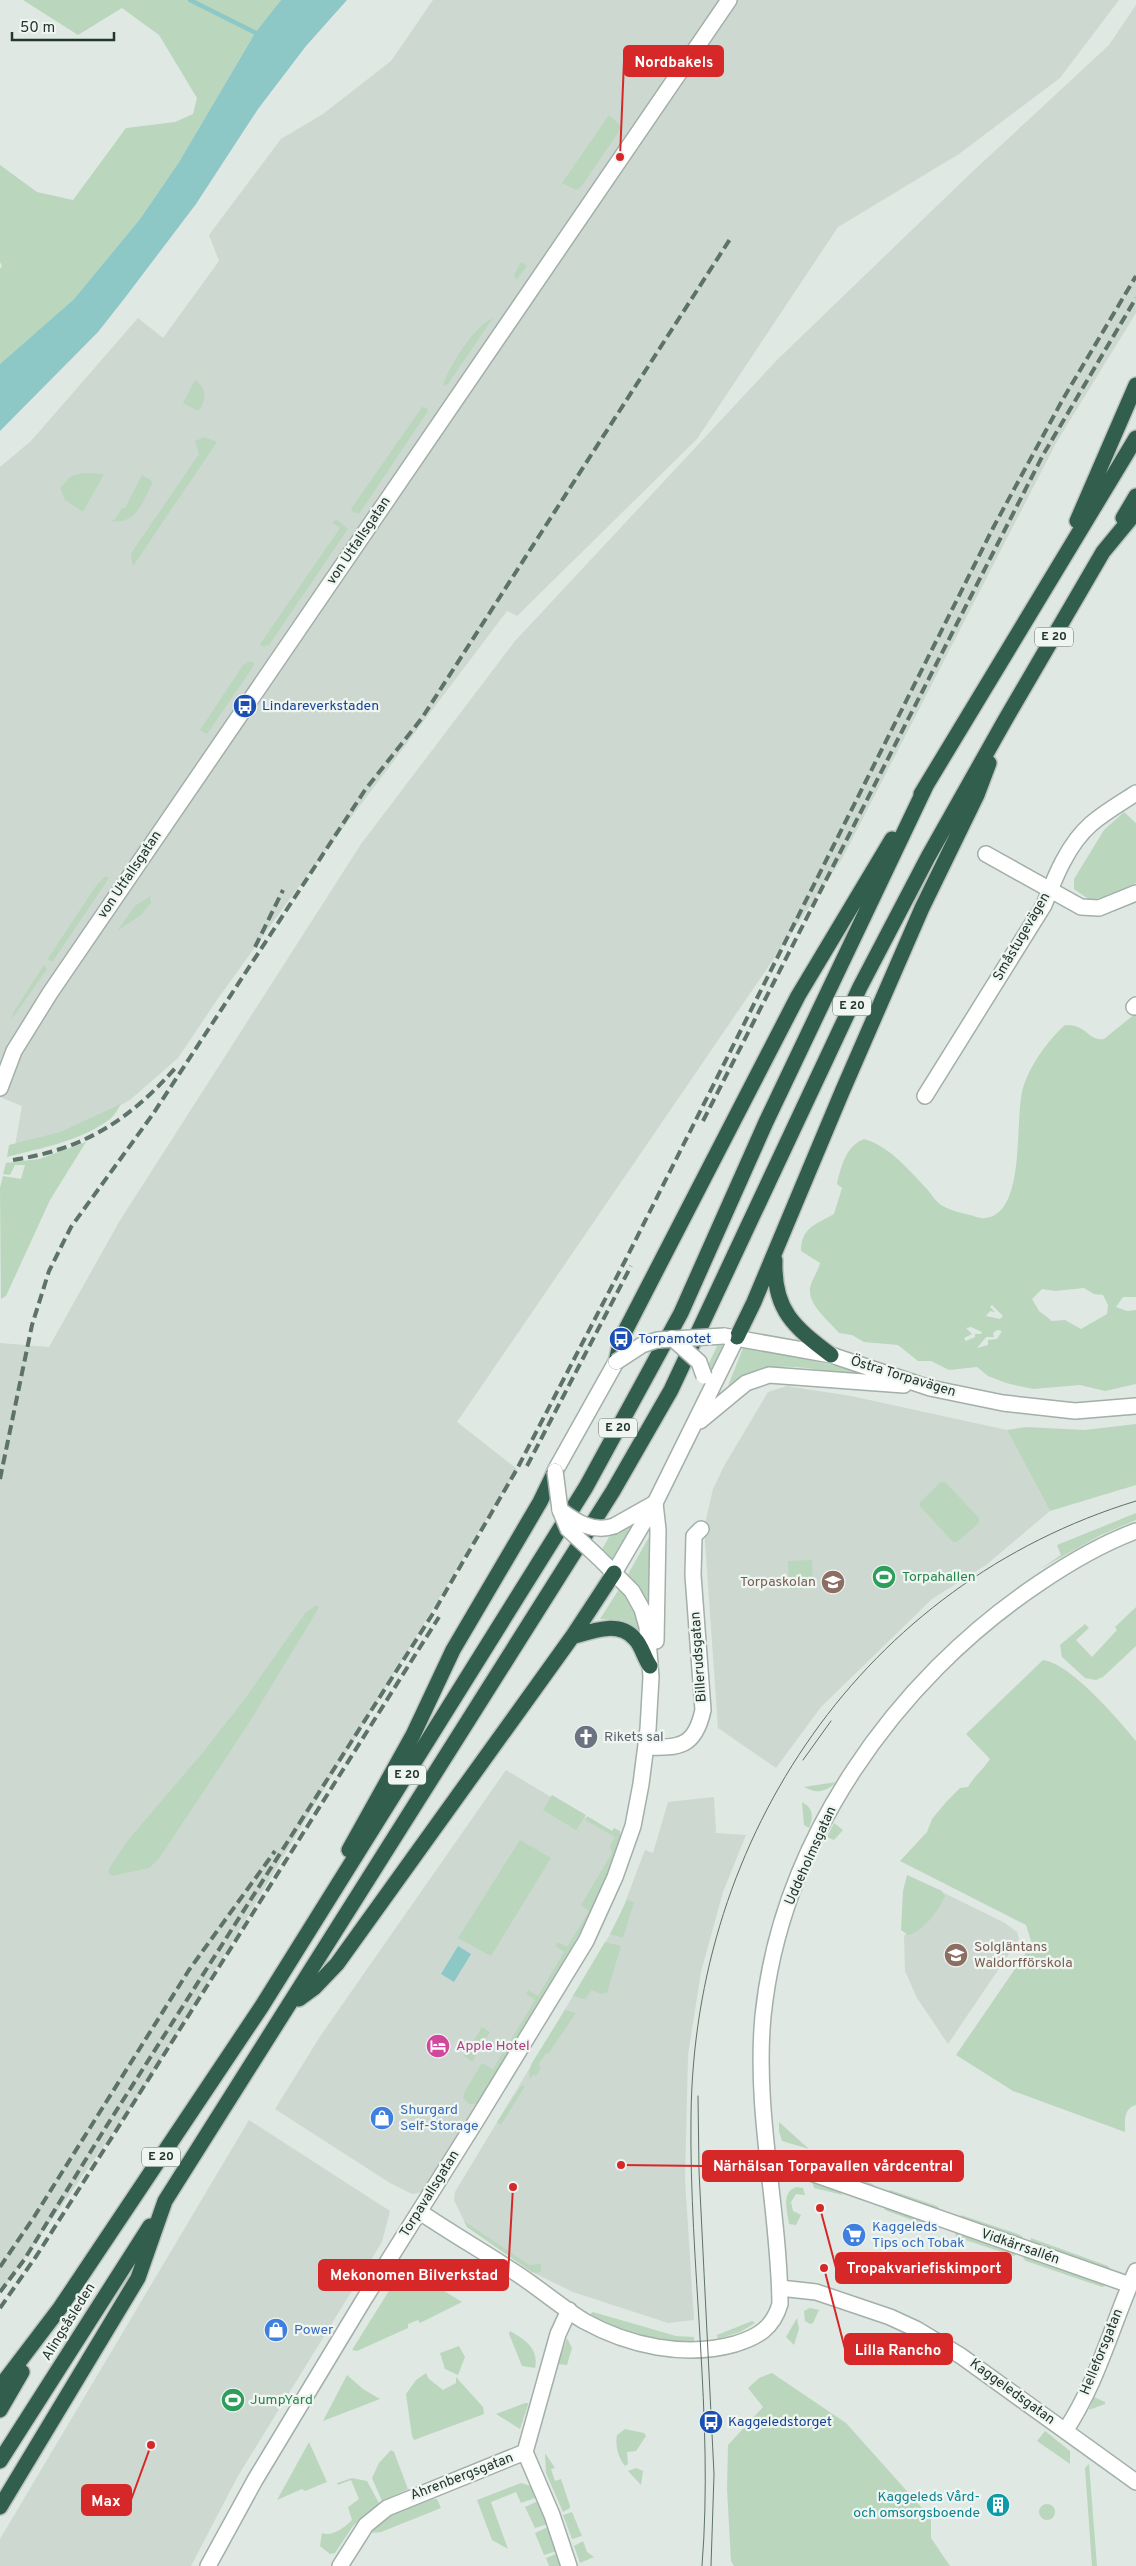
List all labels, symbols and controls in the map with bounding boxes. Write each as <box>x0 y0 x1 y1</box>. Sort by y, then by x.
scale bar <box>12 10 115 42</box>
text: 50 m <box>20 19 55 38</box>
callout: Nordbakels <box>624 46 723 76</box>
text: Nordbakels <box>635 54 713 73</box>
street label: von Utfallsgatan <box>323 494 395 588</box>
road number: E 20 <box>1035 628 1073 646</box>
bus stop icon: Lindareverkstaden <box>232 693 258 719</box>
place label: Lindareverkstaden <box>262 698 379 715</box>
street label: von Utfallsgatan <box>94 828 166 922</box>
street label: Småstugevägen <box>990 890 1054 984</box>
road number: E 20 <box>833 996 871 1016</box>
bus stop icon: Torpamotet <box>608 1326 634 1352</box>
place label: Torpamotet <box>638 1331 711 1348</box>
street label: Östra Torpavägen <box>848 1352 958 1401</box>
road number: E 20 <box>599 1419 637 1438</box>
sports icon: Torpahallen <box>871 1564 897 1590</box>
school or university icon: Torpaskolan <box>820 1569 846 1595</box>
place label: Torpahallen <box>902 1569 976 1586</box>
place label: Torpaskolan <box>740 1574 816 1591</box>
street label: Billerudsgatan <box>687 1611 711 1703</box>
church icon: Rikets sal <box>573 1724 599 1750</box>
place label: Rikets sal <box>604 1729 664 1746</box>
road number: E 20 <box>388 1766 426 1784</box>
street label: Uddeholmsgatan <box>782 1804 840 1908</box>
place label: Solgläntans Waldorfförskola <box>974 1939 1073 1972</box>
school or university icon: Solgläntans Waldorfförskola <box>943 1942 969 1968</box>
hotel icon: Apple Hotel <box>425 2033 451 2059</box>
place label: Apple Hotel <box>456 2038 530 2055</box>
place label: Shurgard Self-Storage <box>400 2102 479 2135</box>
shop icon: Shurgard Self-Storage <box>369 2105 395 2131</box>
street label: Torpavallsgatan <box>397 2147 463 2241</box>
road number: E 20 <box>142 2148 180 2166</box>
callout: Närhälsan Torpavallen vårdcentral <box>703 2151 963 2181</box>
text: Närhälsan Torpavallen vårdcentral <box>713 2158 953 2177</box>
place label: Kaggeleds Tips och Tobak <box>872 2219 965 2252</box>
supermarket icon: Kaggeleds Tips och Tobak <box>841 2222 867 2248</box>
street label: Vidkärrsallén <box>978 2226 1062 2268</box>
callout: Tropakvariefiskimport <box>836 2253 1011 2283</box>
callout: Mekonomen Bilverkstad <box>319 2260 508 2290</box>
text: Tropakvariefiskimport <box>847 2260 1001 2279</box>
text: Mekonomen Bilverkstad <box>330 2267 498 2286</box>
street label: Alingsåsleden <box>38 2280 100 2364</box>
street label: Helleforsgatan <box>1077 2306 1127 2398</box>
shop icon: Power <box>263 2317 289 2343</box>
place label: Power <box>294 2322 334 2339</box>
callout: Lilla Rancho <box>845 2334 952 2364</box>
text: Lilla Rancho <box>855 2342 941 2361</box>
street label: Kaggeledsgatan <box>966 2355 1058 2429</box>
sports icon: JumpYard <box>220 2387 246 2413</box>
place label: JumpYard <box>250 2392 313 2409</box>
bus stop icon: Kaggeledstorget <box>698 2409 724 2435</box>
place label: Kaggeledstorget <box>728 2414 832 2431</box>
street label: Ahrenbergsgatan <box>408 2450 516 2504</box>
callout: Max <box>82 2485 131 2515</box>
place label: Kaggeleds Vård- och omsorgsboende <box>853 2489 980 2522</box>
building icon: Kaggeleds Vård- och omsorgsboende <box>985 2492 1011 2518</box>
text: Max <box>91 2493 121 2512</box>

